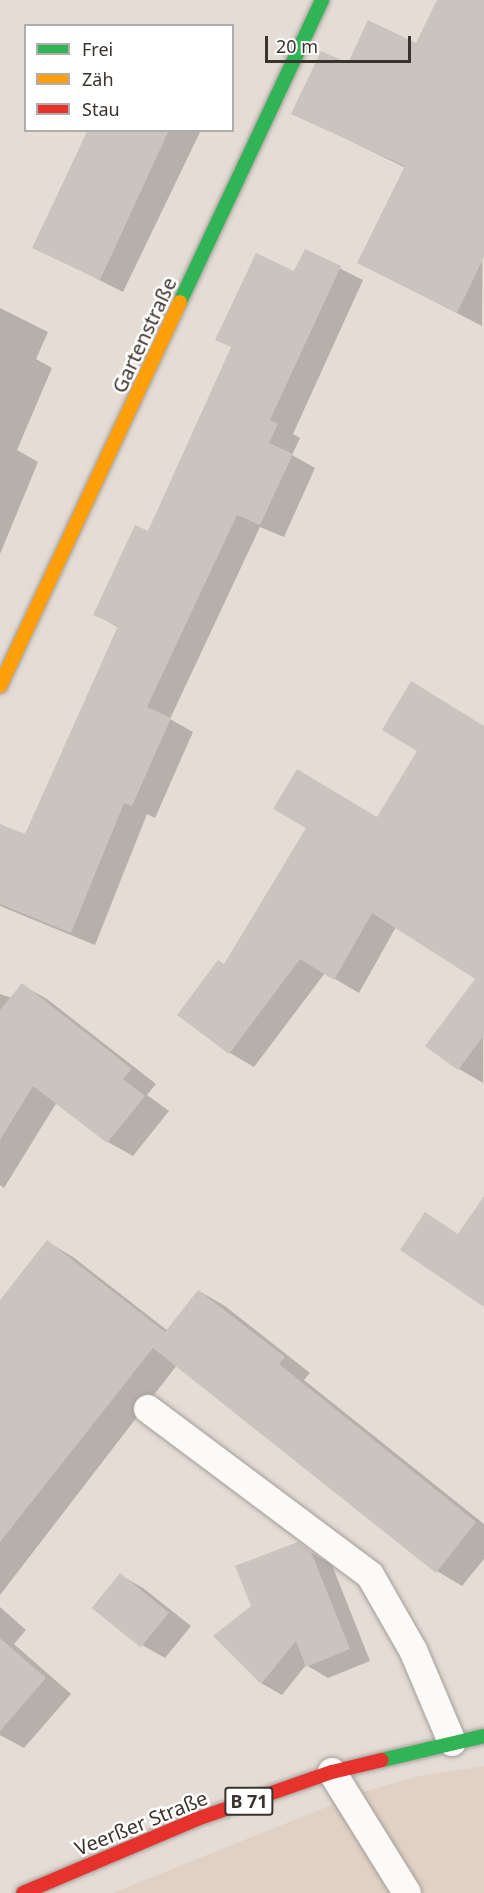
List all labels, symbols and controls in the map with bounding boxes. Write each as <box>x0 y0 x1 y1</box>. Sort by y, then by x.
legend <box>24 24 234 132</box>
scale bar <box>268 24 414 62</box>
text: 20 m <box>276 34 318 58</box>
text: Frei <box>82 37 113 61</box>
text: Zäh <box>82 67 114 91</box>
text: Stau <box>82 97 120 121</box>
street label: Gartenstraße <box>107 273 181 397</box>
street label: Veerßer Straße <box>71 1785 211 1861</box>
road number: B 71 <box>224 1786 274 1816</box>

